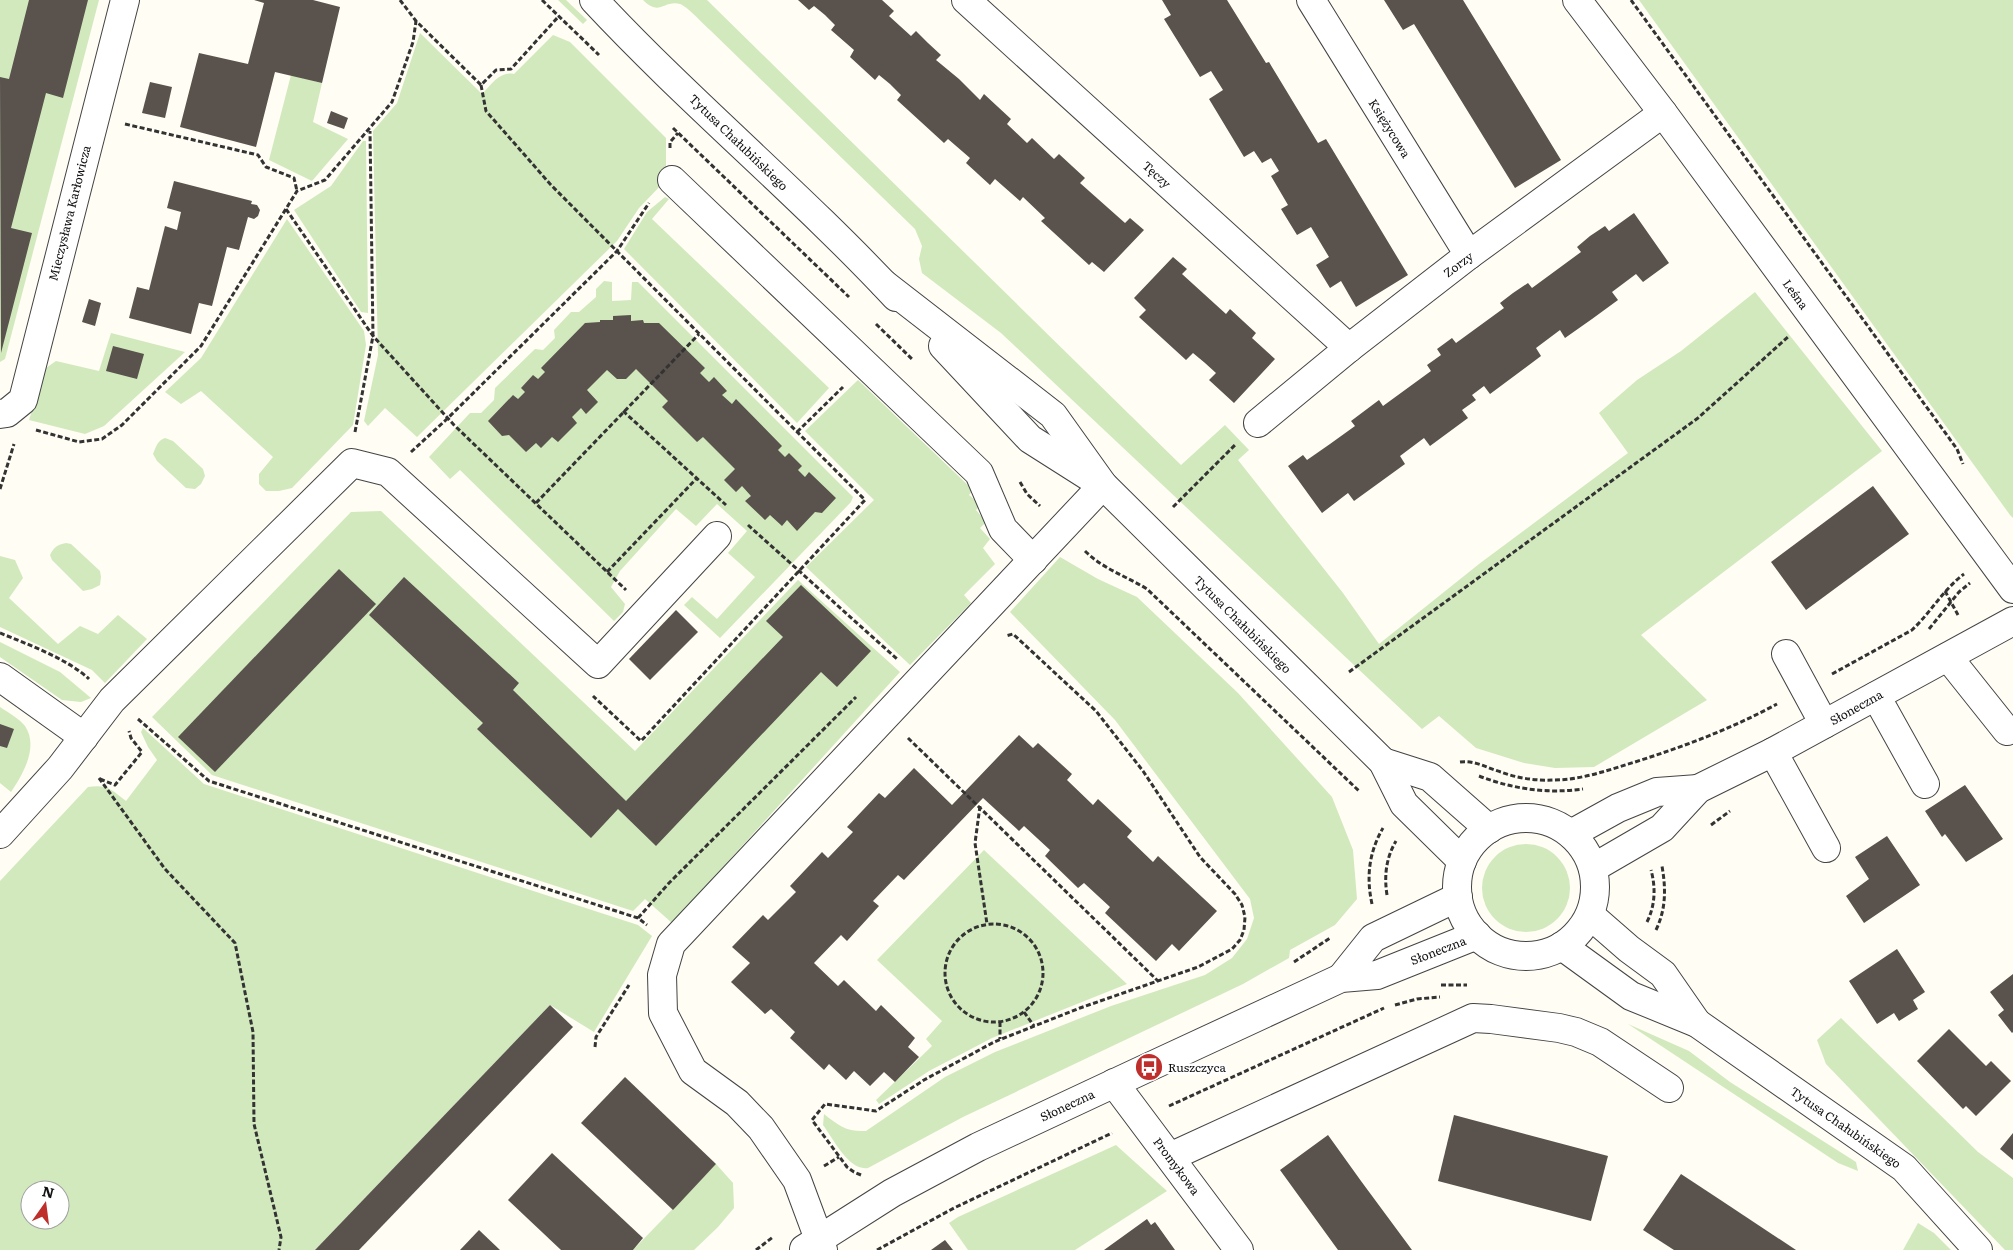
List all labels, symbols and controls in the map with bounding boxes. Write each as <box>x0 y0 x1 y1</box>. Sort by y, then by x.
street label: Tytusa Chałubińskiego <box>685 90 793 194</box>
street label: Księżycowa <box>1365 95 1416 161</box>
street label: Mieczysława Karłowicza <box>43 143 95 283</box>
street label: Tęczy <box>1139 156 1175 192</box>
street label: Zorzy <box>1439 247 1477 281</box>
street label: Leśna <box>1779 275 1813 313</box>
street label: Tytusa Chałubińskiego <box>1190 571 1296 677</box>
street label: Słoneczna <box>1826 685 1886 729</box>
street label: Słoneczna <box>1408 931 1469 969</box>
bus stop icon: Ruszczyca <box>1134 1052 1164 1082</box>
place label: Ruszczyca <box>1168 1058 1226 1076</box>
street label: Tytusa Chałubińskiego <box>1787 1082 1905 1172</box>
street label: Słoneczna <box>1037 1084 1098 1125</box>
street label: Promykowa <box>1149 1133 1205 1199</box>
north arrow <box>20 1180 70 1230</box>
text: N <box>40 1180 57 1203</box>

